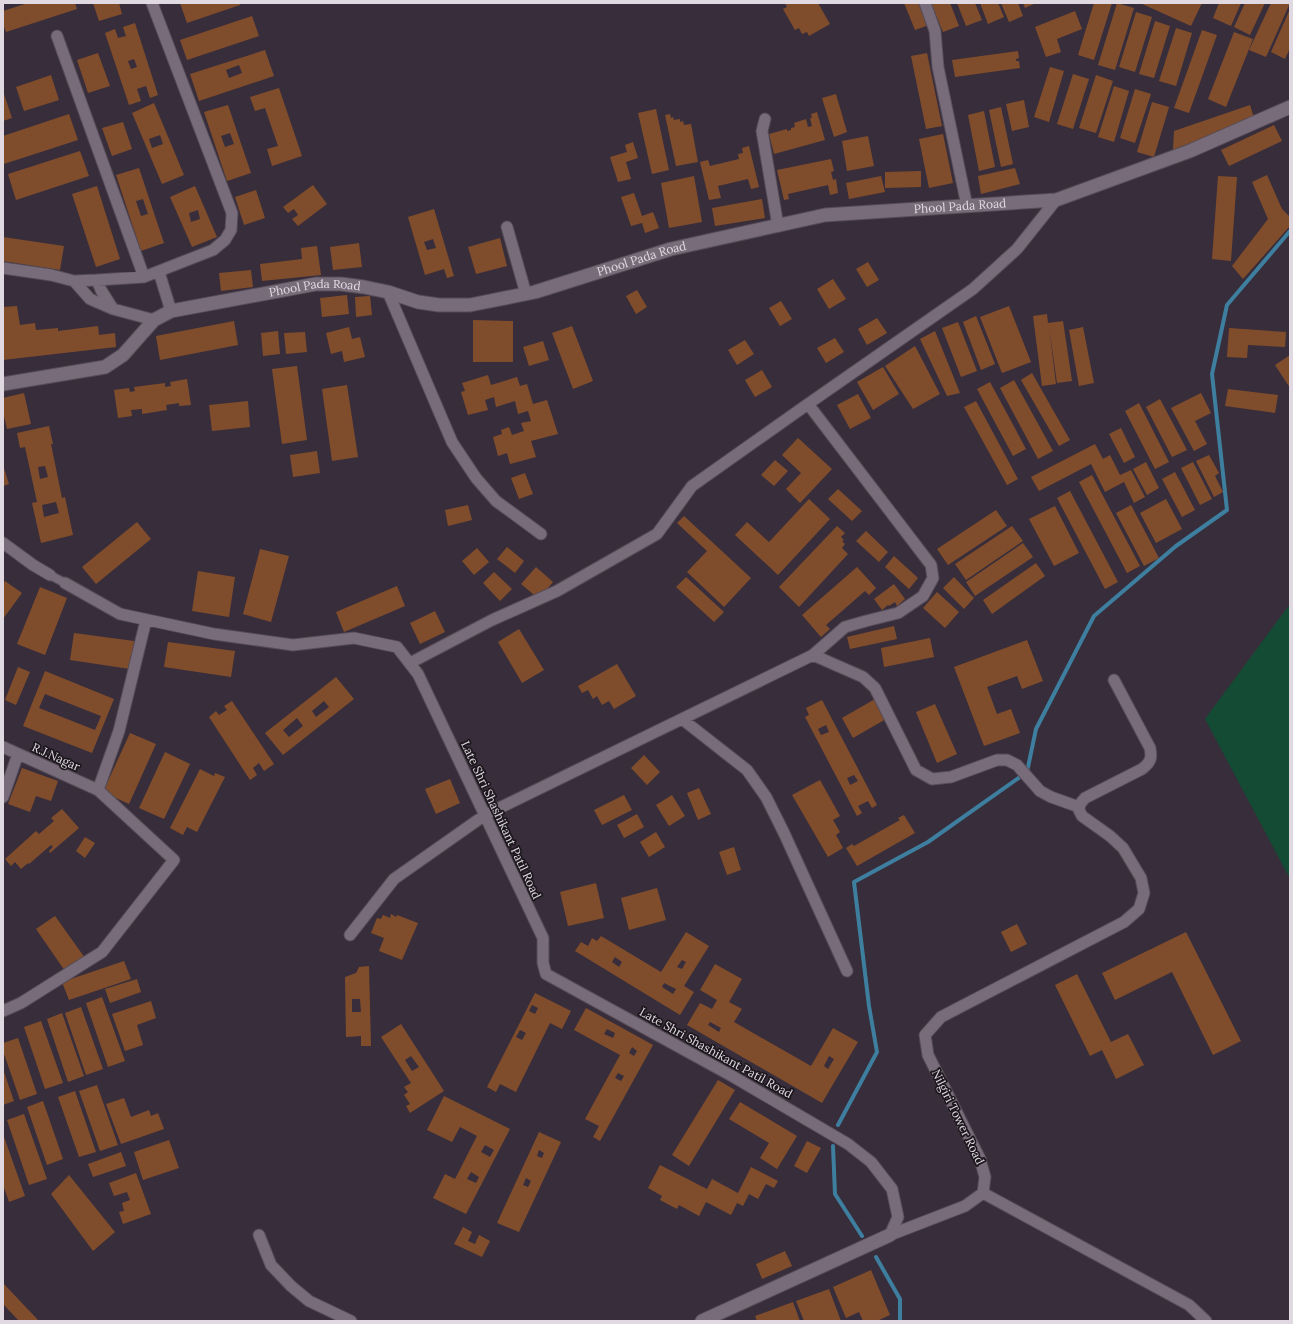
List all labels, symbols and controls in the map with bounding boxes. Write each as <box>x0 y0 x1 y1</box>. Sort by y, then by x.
street label: Phool Pada Road <box>913 195 1007 216</box>
street label: Phool Pada Road <box>595 238 688 279</box>
street label: Phool Pada Road <box>267 276 362 300</box>
street label: Late Shri Shashikant Patil Road <box>458 738 545 901</box>
street label: R.J.Nagar <box>30 739 83 774</box>
street label: Late Shri Shashikant Patil Road <box>637 1004 795 1101</box>
street label: Nilgiri Tower Road <box>929 1067 988 1167</box>

